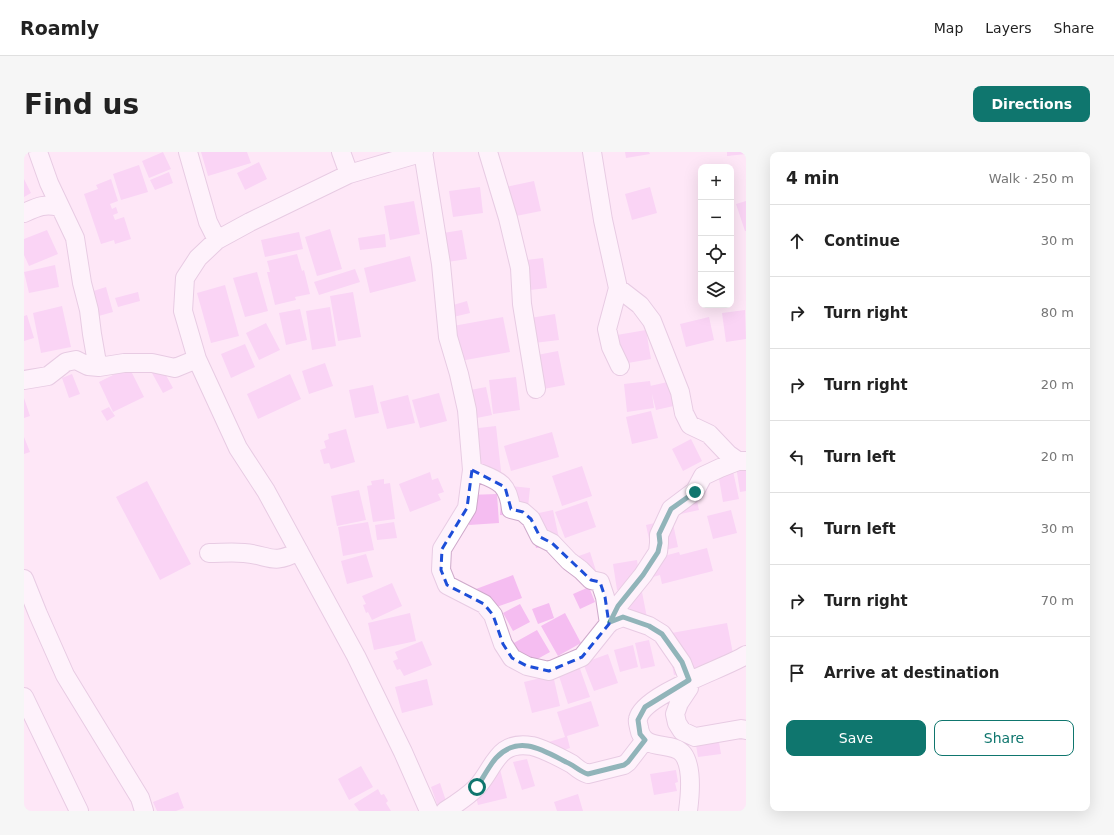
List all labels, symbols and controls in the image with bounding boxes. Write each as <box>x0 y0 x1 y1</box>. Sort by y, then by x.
text: Roamly <box>20 17 99 39</box>
text: Map <box>934 20 963 36</box>
text: Layers <box>985 20 1032 36</box>
text: Share <box>1054 20 1094 36</box>
button: Directions <box>973 86 1090 122</box>
text: Find us <box>24 88 139 121</box>
map controls <box>698 164 734 308</box>
button: + <box>698 164 734 200</box>
text: 4 min <box>786 168 839 188</box>
text: Walk · 250 m <box>989 171 1074 186</box>
button: − <box>698 200 734 236</box>
icon: ahead <box>786 230 808 252</box>
text: Continue <box>824 232 900 250</box>
text: 30 m <box>1041 233 1074 248</box>
button: locate <box>698 236 734 272</box>
button: layers <box>698 272 734 308</box>
icon: right <box>786 302 808 324</box>
text: Turn right <box>824 304 908 322</box>
text: 80 m <box>1041 305 1074 320</box>
icon: right <box>786 374 808 396</box>
text: Turn right <box>824 376 908 394</box>
text: 20 m <box>1041 377 1074 392</box>
icon: left <box>786 446 808 468</box>
text: Turn left <box>824 448 896 466</box>
text: 20 m <box>1041 449 1074 464</box>
route end <box>686 483 704 501</box>
icon: left <box>786 518 808 540</box>
text: Turn left <box>824 520 896 538</box>
text: 30 m <box>1041 521 1074 536</box>
icon: right <box>786 590 808 612</box>
text: Turn right <box>824 592 908 610</box>
text: 70 m <box>1041 593 1074 608</box>
icon: arrive <box>786 662 808 684</box>
text: Arrive at destination <box>824 664 999 682</box>
button: Save <box>786 720 926 756</box>
button: Share <box>934 720 1074 756</box>
route start <box>468 778 486 796</box>

